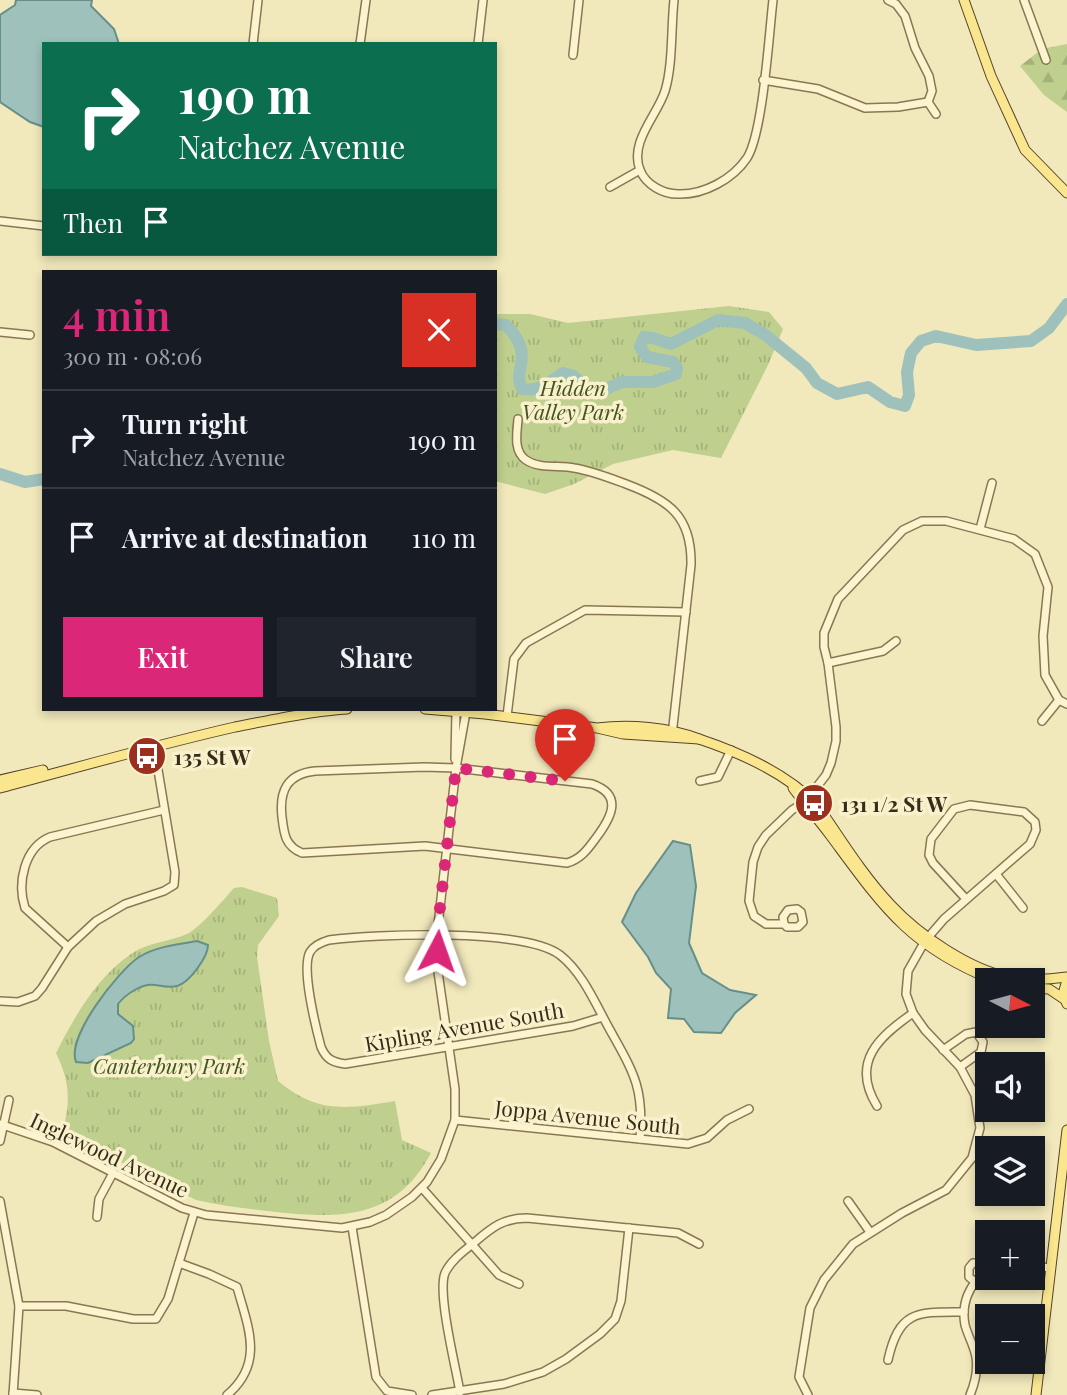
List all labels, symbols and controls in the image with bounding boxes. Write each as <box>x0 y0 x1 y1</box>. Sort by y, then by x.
text: 190 m <box>178 61 311 126</box>
icon: right <box>63 70 154 161</box>
text: Natchez Avenue <box>178 124 405 167</box>
icon: arrive <box>137 203 175 241</box>
text: Then <box>63 205 123 240</box>
text: 4 min <box>63 286 171 342</box>
button: close <box>402 293 476 367</box>
text: 300 m · 08:06 <box>63 340 202 371</box>
park label: Hidden Valley Park <box>522 373 624 425</box>
text: Turn right <box>122 406 248 441</box>
icon: right <box>63 420 101 458</box>
text: 190 m <box>408 422 476 457</box>
text: Natchez Avenue <box>122 441 285 472</box>
icon: arrive <box>63 518 101 556</box>
text: Arrive at destination <box>122 520 368 555</box>
text: 110 m <box>412 520 476 555</box>
button: Exit <box>63 617 263 697</box>
button: Share <box>277 617 476 697</box>
pin <box>535 709 595 781</box>
icon: arrive <box>546 720 584 758</box>
bus stop icon: 135 St W <box>126 735 168 777</box>
place label: 135 St W <box>174 742 251 770</box>
bus stop icon: 131 1/2 St W <box>793 782 835 824</box>
place label: 131 1/2 St W <box>841 789 948 817</box>
position arrow <box>400 914 474 988</box>
north arrow <box>975 968 1045 1038</box>
map controls <box>975 968 1045 1374</box>
street label: Kipling Avenue South <box>362 995 566 1057</box>
park label: Canterbury Park <box>93 1051 245 1079</box>
button: sound <box>975 1052 1045 1122</box>
street label: Joppa Avenue South <box>493 1092 683 1140</box>
street label: Inglewood Avenue <box>26 1105 194 1203</box>
button: layers <box>975 1136 1045 1206</box>
button: + <box>975 1220 1045 1290</box>
button: − <box>975 1304 1045 1374</box>

